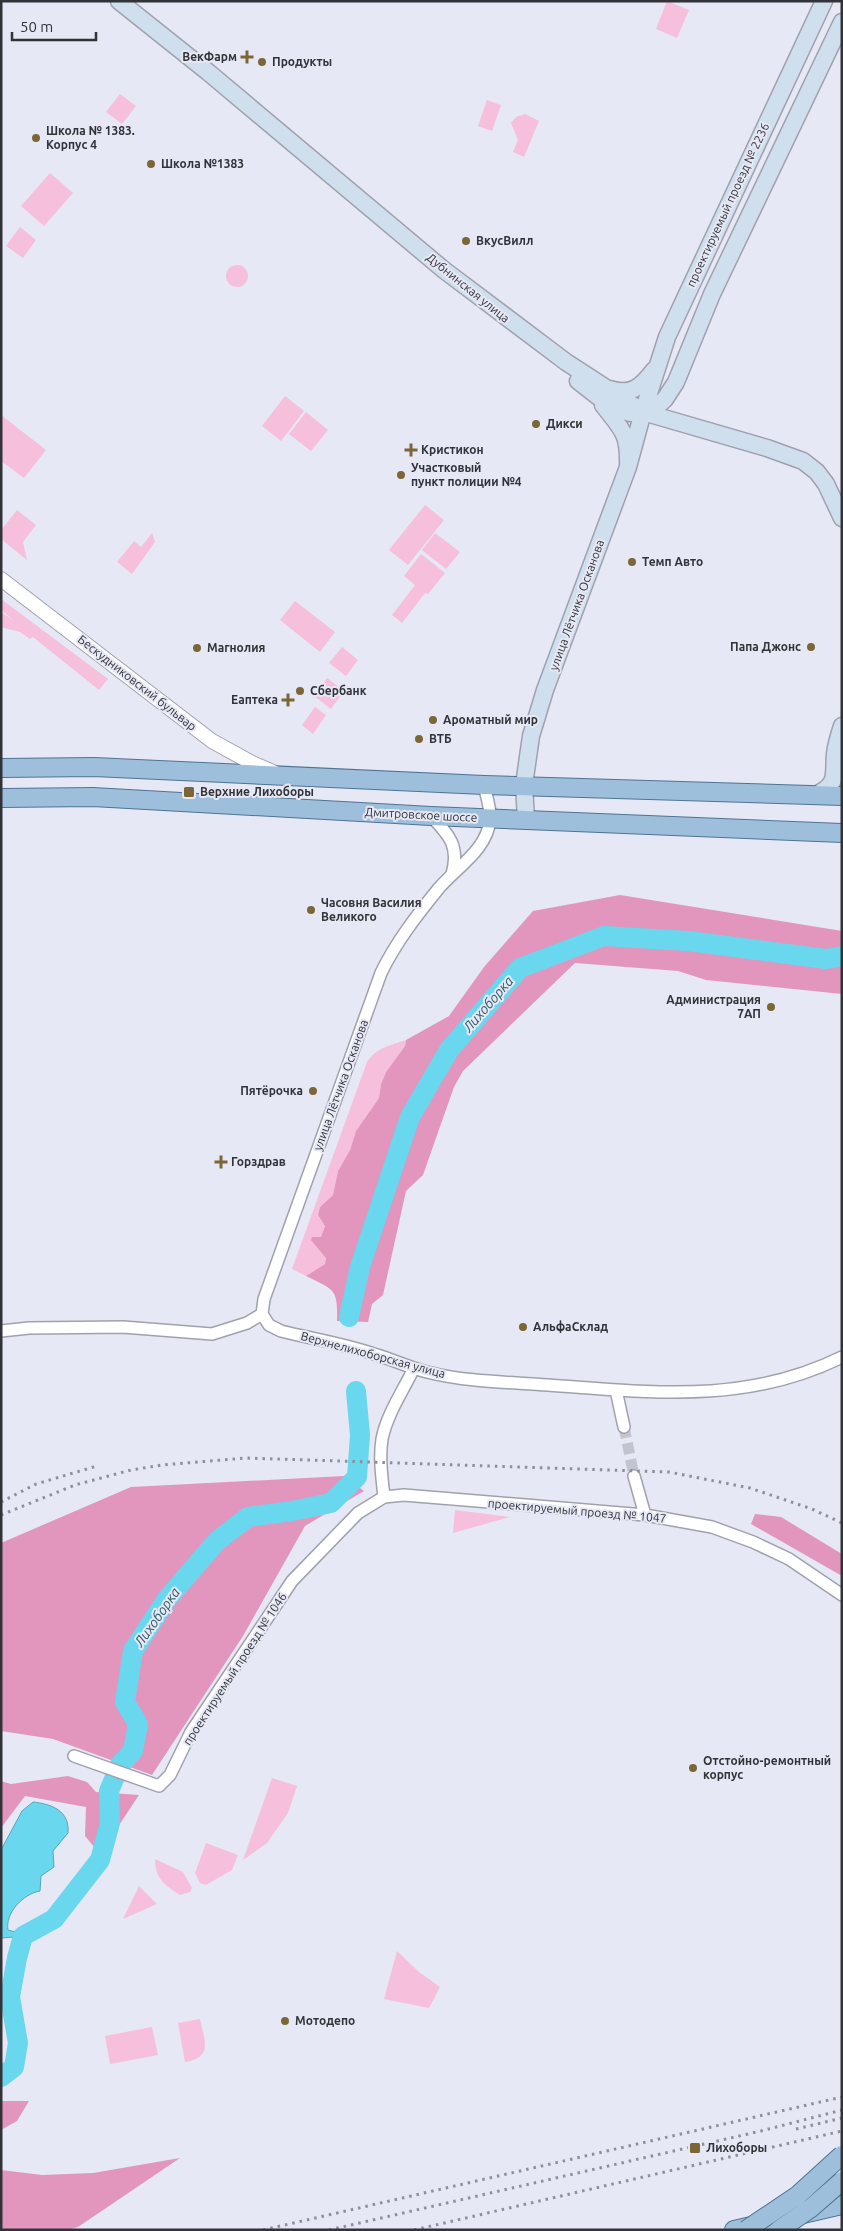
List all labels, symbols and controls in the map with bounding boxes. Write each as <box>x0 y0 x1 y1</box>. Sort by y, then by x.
scale bar <box>12 10 96 42</box>
text: 50 m <box>20 18 53 35</box>
place label: ВекФарм <box>182 50 237 63</box>
marker: ВекФарм <box>241 51 253 63</box>
place label: Продукты <box>272 55 332 68</box>
marker: Продукты <box>256 56 268 68</box>
street label: проектируемый проезд № 2236 <box>684 121 771 289</box>
place label: Школа № 1383. Корпус 4 <box>46 124 135 151</box>
marker: Школа № 1383. Корпус 4 <box>30 132 42 144</box>
place label: Школа №1383 <box>161 157 244 170</box>
marker: Школа №1383 <box>145 158 157 170</box>
place label: ВкусВилл <box>476 234 533 247</box>
marker: ВкусВилл <box>460 235 472 247</box>
street label: Дубнинская улица <box>424 250 512 325</box>
place label: Дикси <box>546 417 583 430</box>
marker: Дикси <box>530 418 542 430</box>
place label: Кристикон <box>421 443 484 456</box>
marker: Кристикон <box>405 444 417 456</box>
place label: Участковый пункт полиции №4 <box>411 461 522 488</box>
marker: Участковый пункт полиции №4 <box>395 469 407 481</box>
street label: улица Лётчика Осканова <box>547 538 606 672</box>
place label: Темп Авто <box>642 555 703 568</box>
marker: Темп Авто <box>626 556 638 568</box>
street label: Бескудниковский бульвар <box>76 632 199 733</box>
place label: Папа Джонс <box>730 640 801 653</box>
place label: Магнолия <box>207 641 265 654</box>
marker: Папа Джонс <box>805 641 817 653</box>
marker: Магнолия <box>191 642 203 654</box>
place label: Сбербанк <box>310 684 367 697</box>
marker: Сбербанк <box>294 685 306 697</box>
place label: Еаптека <box>231 693 278 706</box>
marker: Еаптека <box>282 694 294 706</box>
place label: Ароматный мир <box>443 713 538 726</box>
marker: Ароматный мир <box>427 714 439 726</box>
place label: ВТБ <box>429 732 452 745</box>
marker: ВТБ <box>413 733 425 745</box>
marker: Верхние Лихоборы <box>182 785 196 799</box>
place label: Верхние Лихоборы <box>200 785 314 798</box>
street label: Дмитровское шоссе <box>364 805 478 824</box>
place label: Часовня Василия Великого <box>321 896 422 923</box>
marker: Часовня Василия Великого <box>305 904 317 916</box>
water label: Лихоборка <box>459 973 517 1036</box>
place label: Администрация 7АП <box>666 993 761 1020</box>
marker: Администрация 7АП <box>765 1001 777 1013</box>
street label: улица Лётчика Осканова <box>311 1018 370 1152</box>
place label: Пятёрочка <box>240 1084 303 1097</box>
marker: Пятёрочка <box>307 1085 319 1097</box>
place label: Горздрав <box>231 1155 286 1168</box>
marker: Горздрав <box>215 1156 227 1168</box>
place label: АльфаСклад <box>533 1320 608 1333</box>
marker: АльфаСклад <box>517 1321 529 1333</box>
street label: Верхнелихоборская улица <box>300 1329 447 1380</box>
street label: проектируемый проезд № 1047 <box>487 1496 667 1525</box>
water label: Лихоборка <box>130 1584 183 1650</box>
street label: проектируемый проезд № 1046 <box>180 1590 289 1747</box>
place label: Отстойно-ремонтный корпус <box>703 1754 831 1781</box>
marker: Отстойно-ремонтный корпус <box>687 1762 699 1774</box>
place label: Мотодепо <box>295 2014 355 2027</box>
marker: Мотодепо <box>279 2015 291 2027</box>
marker: Лихоборы <box>688 2141 702 2155</box>
place label: Лихоборы <box>706 2141 767 2154</box>

